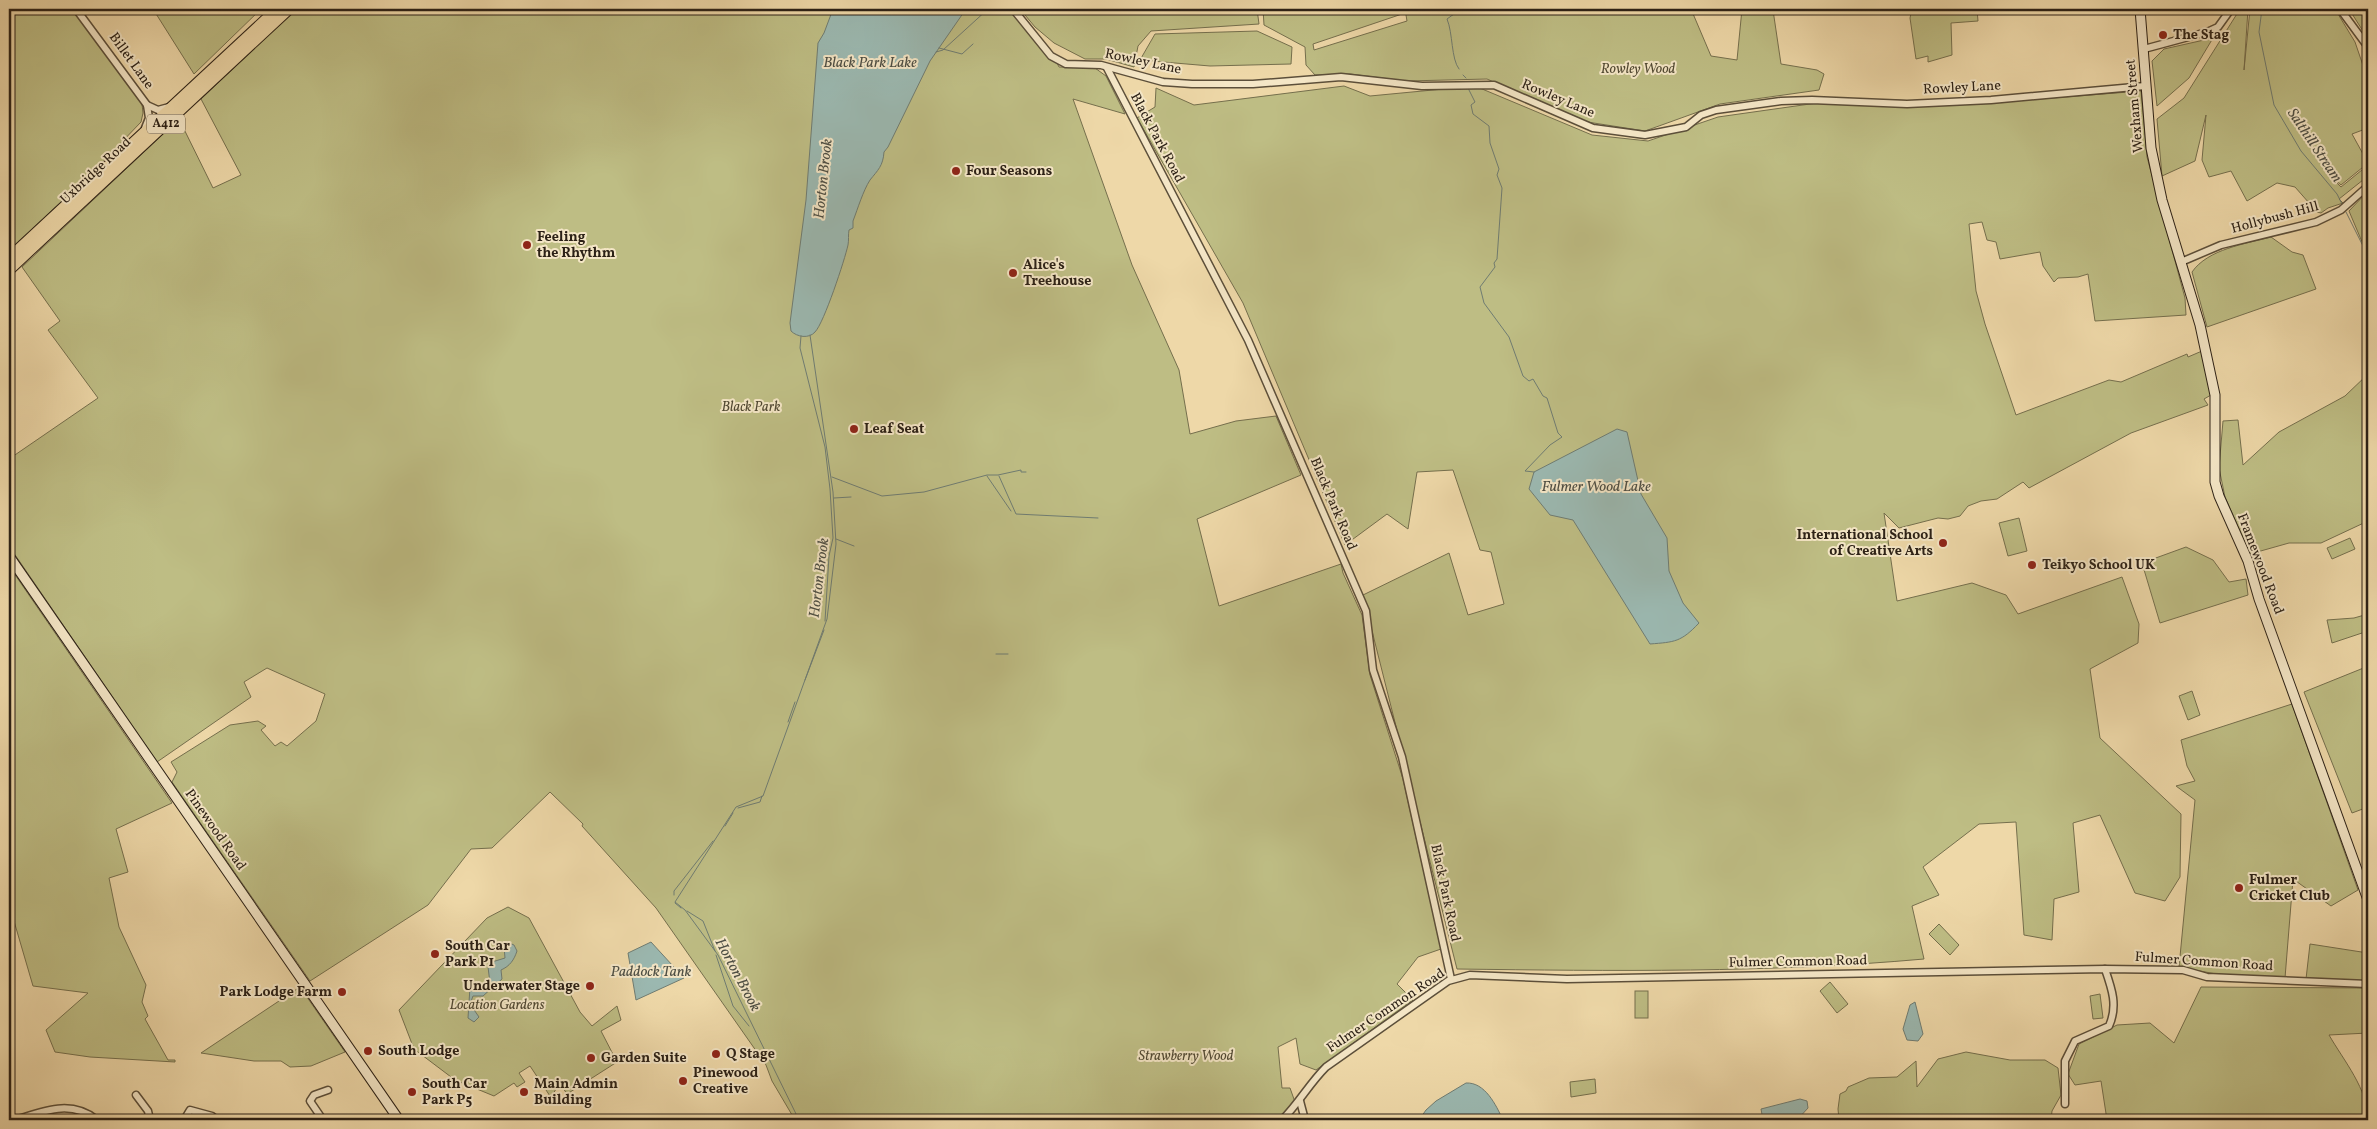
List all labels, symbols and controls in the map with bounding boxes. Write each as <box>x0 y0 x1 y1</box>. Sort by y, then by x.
place label: The Stag <box>2173 26 2229 45</box>
street label: Billet Lane <box>104 29 158 93</box>
marker: The Stag <box>2157 29 2169 41</box>
street label: Rowley Lane <box>1103 45 1183 79</box>
water label: Black Park Lake <box>823 53 917 74</box>
street label: Wexham Street <box>2121 58 2149 154</box>
park label: Rowley Wood <box>1601 60 1675 79</box>
street label: Rowley Lane <box>1518 75 1598 123</box>
street label: Rowley Lane <box>1923 76 2002 100</box>
street label: Black Park Road <box>1125 90 1189 186</box>
water label: Salthill Stream <box>2281 105 2347 188</box>
road number: A412 <box>147 115 185 134</box>
street label: Uxbridge Road <box>56 133 136 209</box>
water label: Horton Brook <box>809 138 839 220</box>
place label: Four Seasons <box>966 162 1052 181</box>
marker: Four Seasons <box>950 165 962 177</box>
street label: Hollybush Hill <box>2229 197 2321 239</box>
place label: Feeling the Rhythm <box>537 228 616 263</box>
marker: Feeling the Rhythm <box>521 239 533 251</box>
place label: Alice's Treehouse <box>1023 256 1091 291</box>
marker: Alice's Treehouse <box>1007 267 1019 279</box>
park label: Black Park <box>722 398 781 417</box>
place label: Leaf Seat <box>864 420 924 439</box>
marker: Leaf Seat <box>848 423 860 435</box>
street label: Black Park Road <box>1305 455 1361 553</box>
water label: Fulmer Wood Lake <box>1541 477 1651 498</box>
street label: Framewood Road <box>2232 511 2288 617</box>
place label: International School of Creative Arts <box>1797 526 1933 561</box>
water label: Horton Brook <box>805 537 835 619</box>
marker: International School of Creative Arts <box>1937 537 1949 549</box>
place label: Teikyo School UK <box>2042 556 2155 575</box>
marker: Teikyo School UK <box>2026 559 2038 571</box>
street label: Pinewood Road <box>180 786 250 874</box>
street label: Black Park Road <box>1425 842 1465 944</box>
place label: Fulmer Cricket Club <box>2249 871 2330 906</box>
marker: Fulmer Cricket Club <box>2233 882 2245 894</box>
water label: Horton Brook <box>709 935 765 1015</box>
place label: South Car Park P1 <box>445 937 510 972</box>
marker: South Car Park P1 <box>429 948 441 960</box>
street label: Fulmer Common Road <box>2134 948 2274 976</box>
street label: Fulmer Common Road <box>1728 951 1868 973</box>
water label: Paddock Tank <box>610 962 692 983</box>
street label: Fulmer Common Road <box>1323 964 1449 1058</box>
place label: Underwater Stage <box>463 977 580 996</box>
marker: Underwater Stage <box>584 980 596 992</box>
place label: Park Lodge Farm <box>220 983 332 1002</box>
marker: Park Lodge Farm <box>336 986 348 998</box>
park label: Location Gardens <box>449 996 545 1015</box>
place label: South Lodge <box>378 1042 459 1061</box>
marker: South Lodge <box>362 1045 374 1057</box>
place label: Q Stage <box>726 1045 775 1064</box>
park label: Strawberry Wood <box>1139 1047 1234 1066</box>
marker: Q Stage <box>710 1048 722 1060</box>
place label: Garden Suite <box>601 1049 687 1068</box>
marker: Garden Suite <box>585 1052 597 1064</box>
place label: Pinewood Creative <box>693 1064 759 1099</box>
place label: South Car Park P5 <box>422 1075 487 1110</box>
place label: Main Admin Building <box>534 1075 618 1110</box>
marker: Pinewood Creative <box>677 1075 689 1087</box>
marker: South Car Park P5 <box>406 1086 418 1098</box>
marker: Main Admin Building <box>518 1086 530 1098</box>

